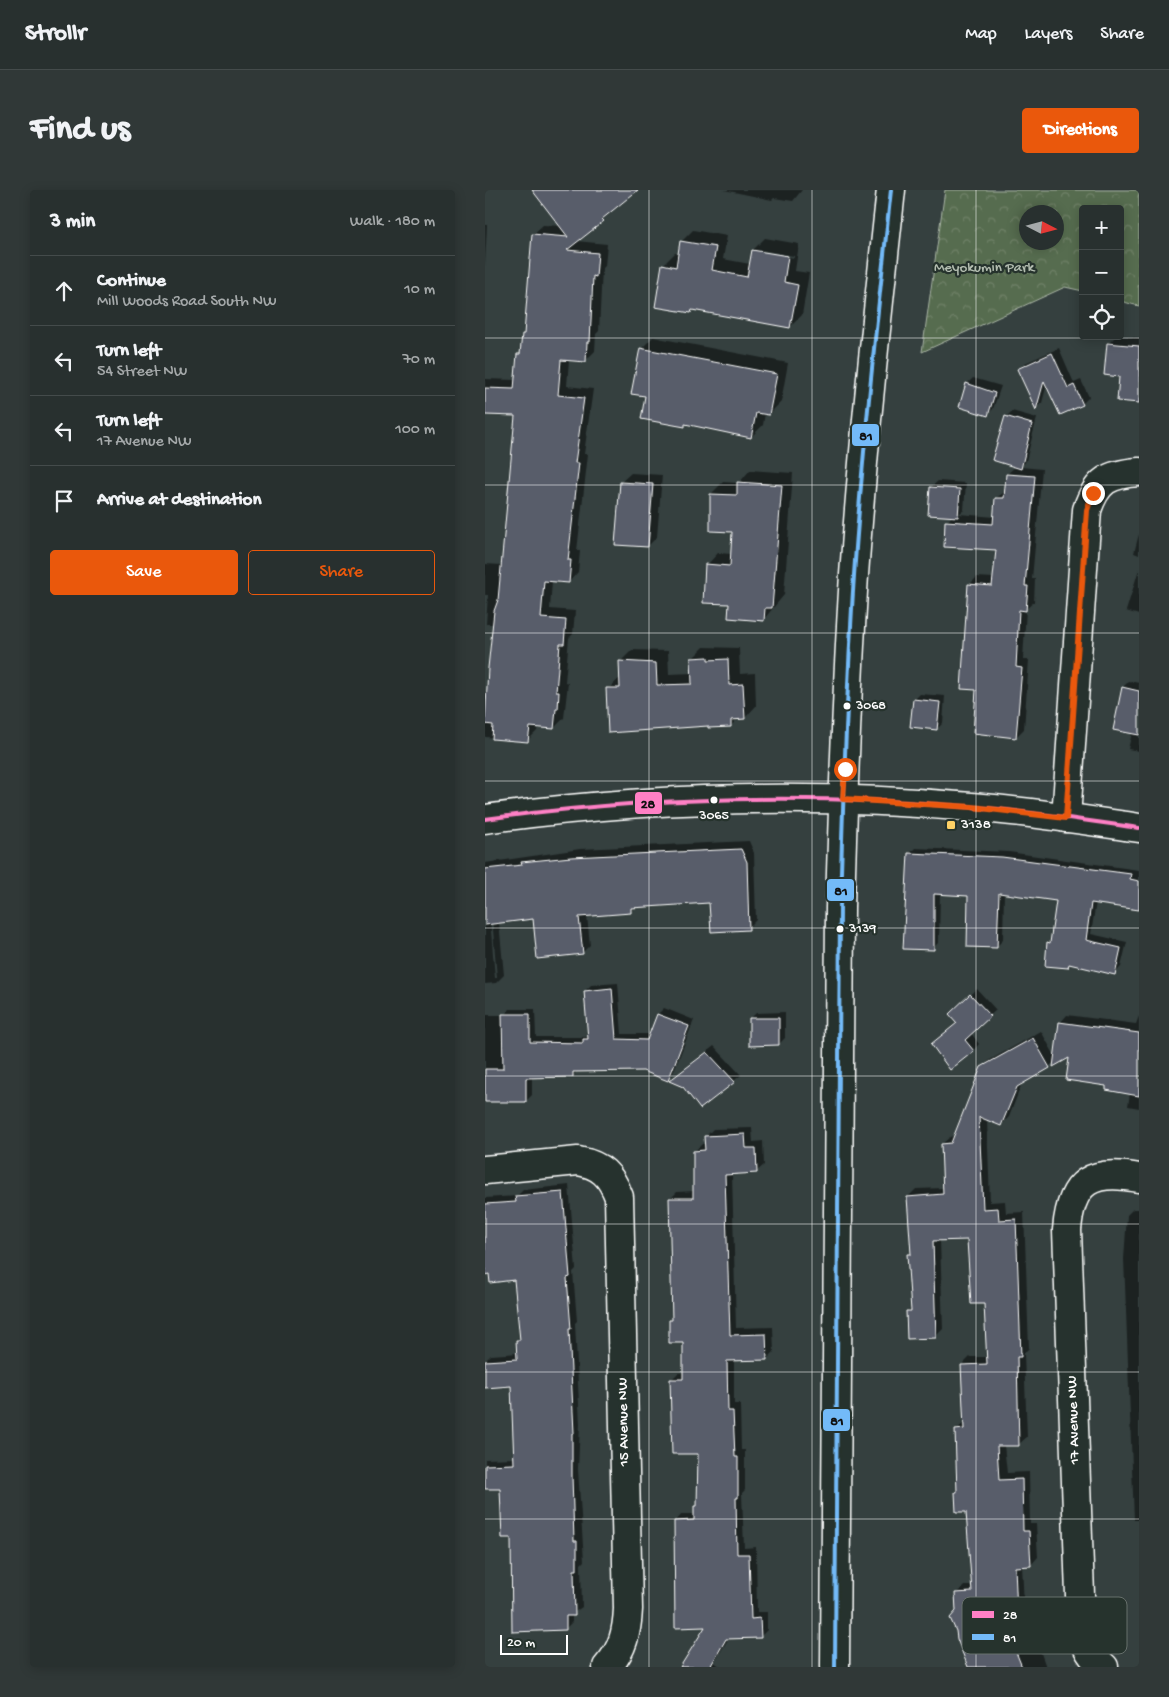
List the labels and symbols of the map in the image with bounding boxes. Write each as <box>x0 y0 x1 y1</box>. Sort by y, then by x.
north arrow <box>1019 205 1064 250</box>
park label: Meyokumin Park <box>934 259 1035 277</box>
line badge: 81 <box>851 423 880 447</box>
text: 81 <box>859 429 873 446</box>
route end <box>1082 482 1105 505</box>
place label: 3068 <box>855 698 886 715</box>
marker: 3068 <box>842 701 852 711</box>
route start <box>834 758 857 781</box>
line badge: 28 <box>634 791 663 815</box>
marker: 3065 <box>709 795 719 805</box>
text: 28 <box>641 797 656 814</box>
place label: 3065 <box>698 808 729 825</box>
place label: 3138 <box>960 816 991 834</box>
marker: 3138 <box>945 819 957 831</box>
line badge: 81 <box>826 878 855 902</box>
text: 81 <box>834 884 848 901</box>
place label: 3139 <box>848 921 876 938</box>
marker: 3139 <box>835 924 845 934</box>
street label: 17 Avenue NW <box>1063 1375 1085 1466</box>
street label: 15 Avenue NW <box>614 1377 634 1468</box>
line badge: 81 <box>822 1408 851 1432</box>
text: 81 <box>830 1414 844 1431</box>
legend <box>962 1597 1127 1654</box>
text: 28 <box>1003 1608 1018 1625</box>
text: 81 <box>1003 1631 1016 1648</box>
scale bar <box>500 1632 567 1655</box>

